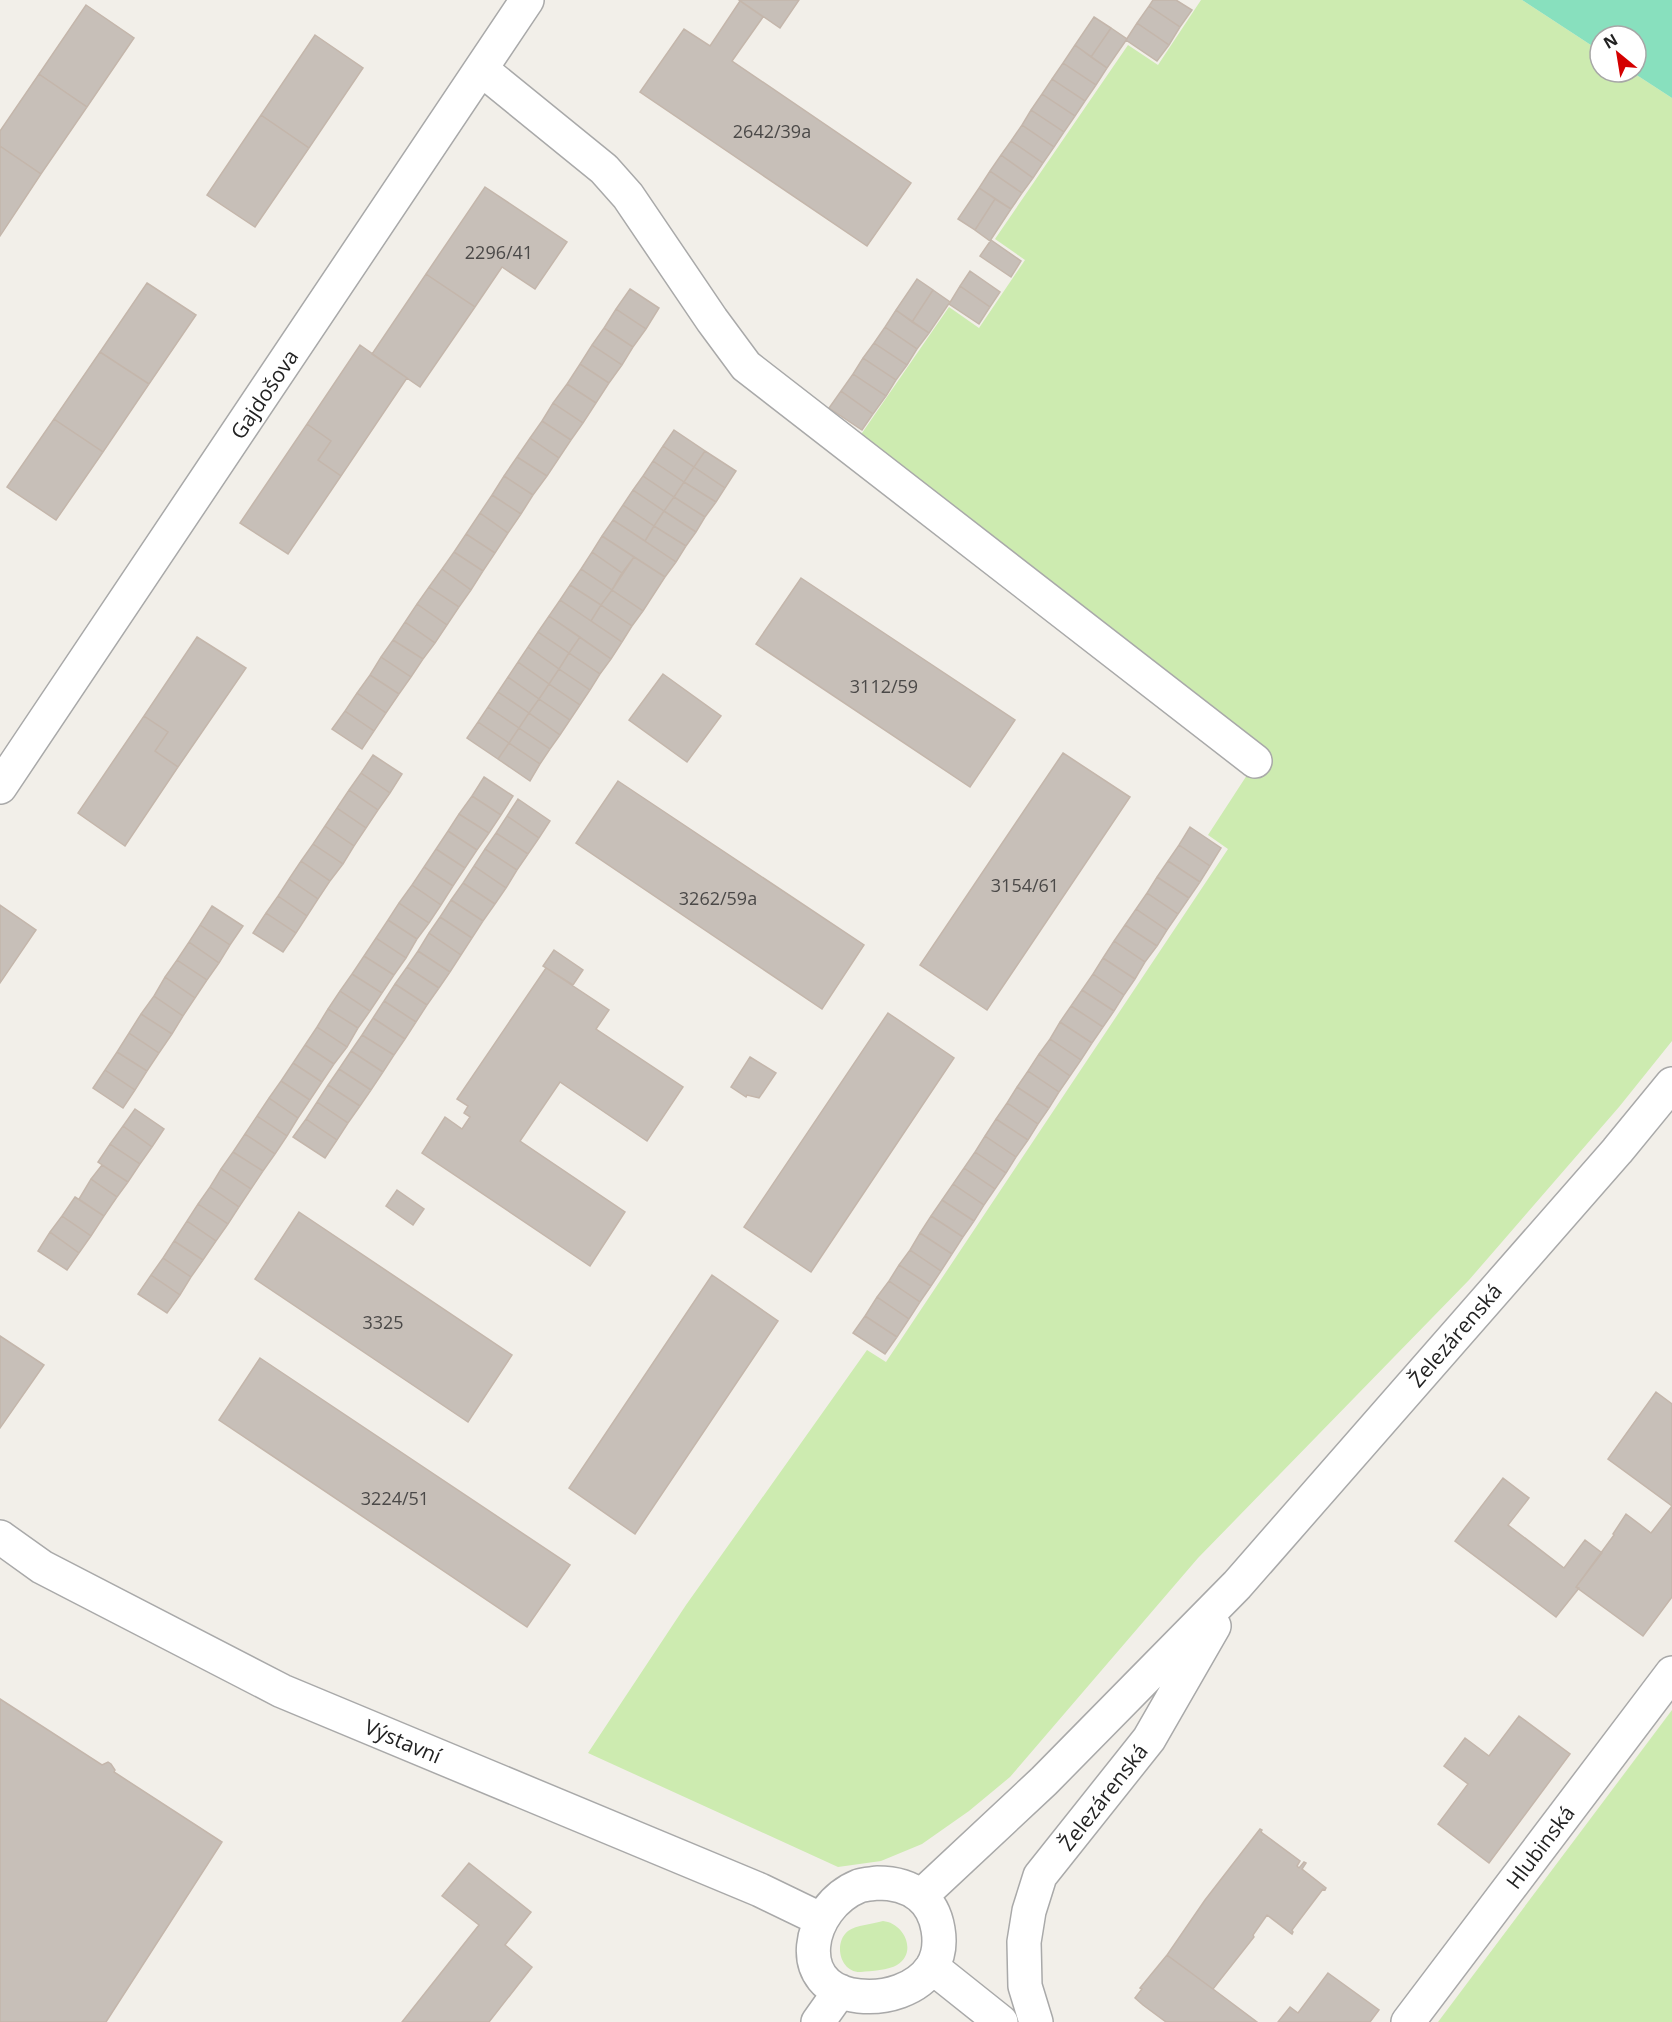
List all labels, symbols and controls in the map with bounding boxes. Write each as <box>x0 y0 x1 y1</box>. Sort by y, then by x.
north arrow <box>1588 24 1648 84</box>
text: N <box>1599 28 1622 54</box>
house number: 2642/39a <box>733 119 811 143</box>
house number: 2296/41 <box>465 240 533 264</box>
street label: Gajdošova <box>224 344 304 444</box>
house number: 3112/59 <box>850 674 918 698</box>
house number: 3154/61 <box>991 873 1059 897</box>
house number: 3262/59a <box>679 886 757 910</box>
street label: Železárenská <box>1402 1277 1508 1393</box>
house number: 3325 <box>362 1310 404 1334</box>
house number: 3224/51 <box>361 1486 429 1510</box>
street label: Výstavní <box>360 1712 446 1770</box>
street label: Železárenská <box>1052 1738 1154 1856</box>
street label: Hlubinská <box>1500 1800 1580 1894</box>

